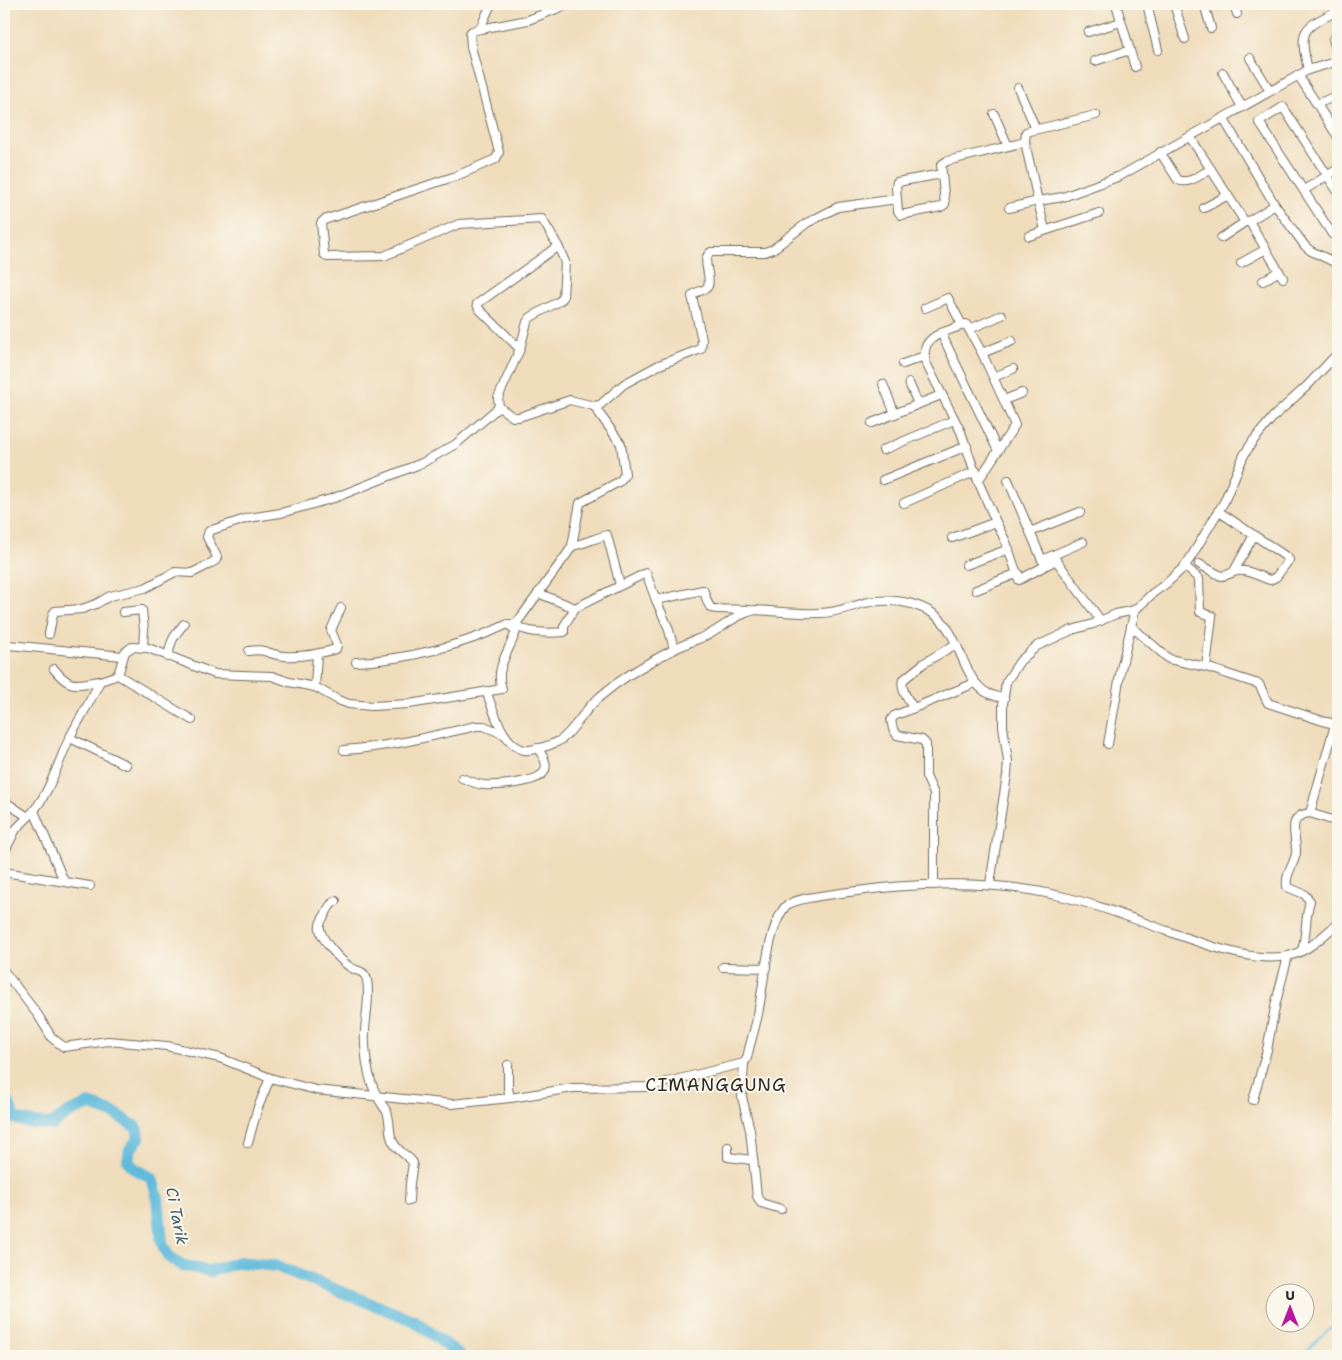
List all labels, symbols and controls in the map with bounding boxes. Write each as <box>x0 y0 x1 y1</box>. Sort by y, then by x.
district label: CIMANGGUNG <box>645 1073 787 1097</box>
water label: Ci Tarik <box>161 1185 193 1247</box>
north arrow <box>1264 1282 1314 1332</box>
text: U <box>1285 1286 1295 1304</box>

